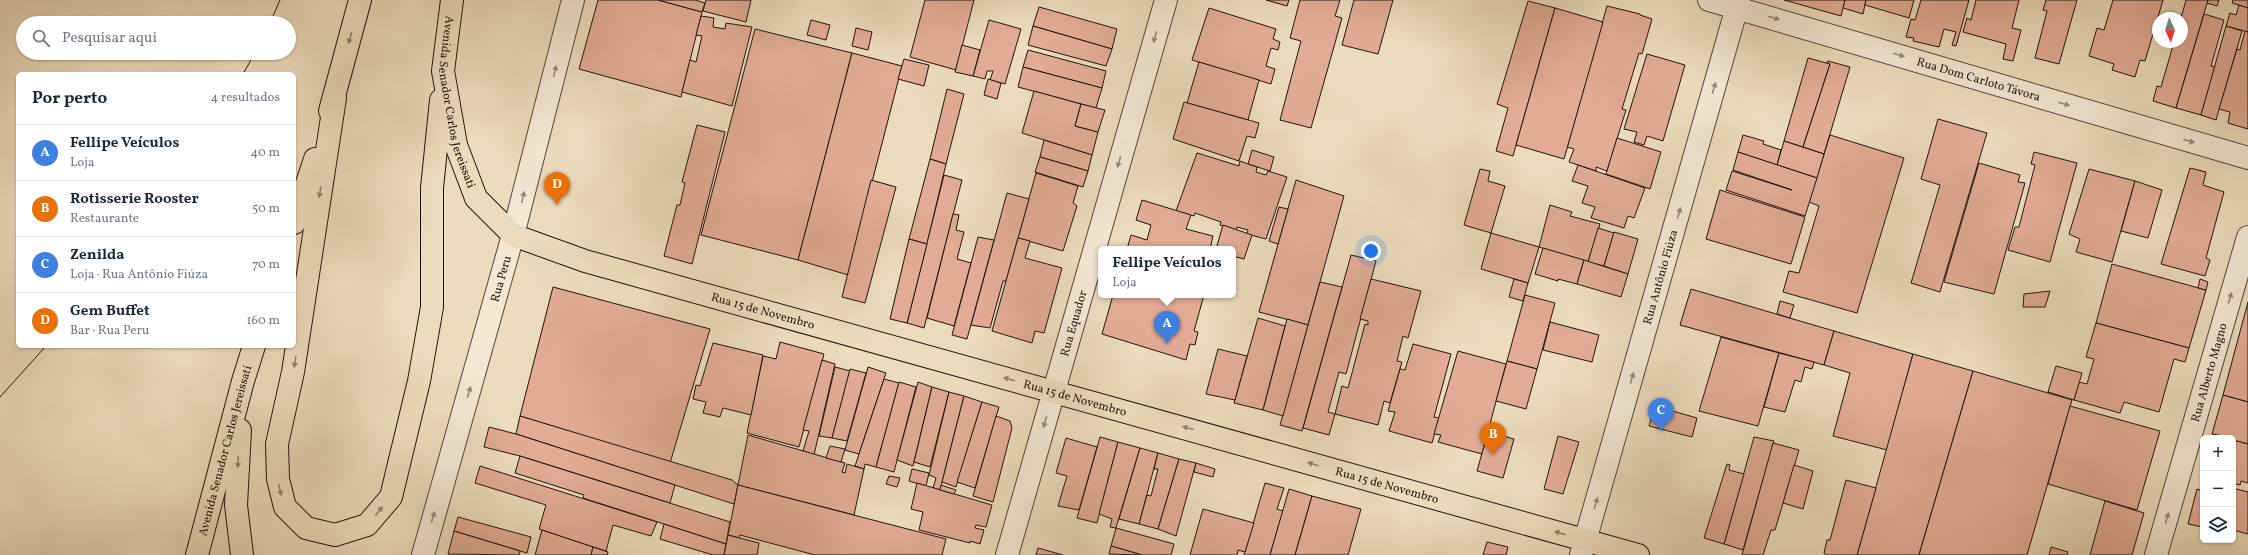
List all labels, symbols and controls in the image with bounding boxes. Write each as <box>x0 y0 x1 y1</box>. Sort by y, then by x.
north arrow <box>2152 12 2188 48</box>
street label: Avenida Senador Carlos Jereissati <box>434 15 479 191</box>
one-way arrow <box>1769 15 1781 21</box>
search box <box>16 16 296 60</box>
icon: search <box>30 27 52 49</box>
text: Pesquisar aqui <box>62 28 157 49</box>
one-way arrow <box>347 32 353 44</box>
one-way arrow <box>1152 32 1158 44</box>
one-way arrow <box>1893 52 1905 58</box>
street label: Rua Dom Carloto Távora <box>1915 54 2042 106</box>
one-way arrow <box>552 65 558 77</box>
one-way arrow <box>1711 81 1717 93</box>
text: Por perto <box>32 87 107 110</box>
text: 4 resultados <box>210 89 280 107</box>
one-way arrow <box>2058 101 2070 107</box>
text: Fellipe Veículos <box>70 133 179 154</box>
one-way arrow <box>2183 138 2195 144</box>
text: A <box>40 144 50 162</box>
text: 40 m <box>251 144 280 162</box>
text: Loja <box>70 154 94 172</box>
one-way arrow <box>1116 157 1122 169</box>
pin: D <box>544 172 570 205</box>
one-way arrow <box>317 186 323 198</box>
text: Rotisserie Rooster <box>70 189 199 210</box>
one-way arrow <box>520 191 526 203</box>
text: B <box>41 200 49 218</box>
text: 50 m <box>252 200 280 218</box>
one-way arrow <box>1676 206 1682 218</box>
text: Restaurante <box>70 210 139 228</box>
street label: Rua Antônio Fiúza <box>1640 228 1682 327</box>
your location <box>1361 241 1381 261</box>
text: Zenilda <box>70 245 124 266</box>
popup <box>1098 246 1236 298</box>
text: Fellipe Veículos <box>1112 253 1222 274</box>
street label: Rua Peru <box>488 254 516 304</box>
text: C <box>41 256 49 274</box>
text: 70 m <box>252 256 280 274</box>
text: Loja · Rua Antônio Fiúza <box>70 266 208 284</box>
text: Loja <box>1112 274 1137 292</box>
street label: Rua Equador <box>1057 289 1091 359</box>
street label: Rua 15 de Novembro <box>709 290 816 334</box>
one-way arrow <box>2227 292 2233 304</box>
text: Gem Buffet <box>70 301 150 322</box>
pin: A <box>1154 311 1180 344</box>
text: D <box>40 312 50 330</box>
text: 160 m <box>246 312 280 330</box>
street label: Rua Alberto Magno <box>2188 321 2232 424</box>
text: Bar · Rua Peru <box>70 322 149 340</box>
one-way arrow <box>292 356 298 368</box>
street label: Avenida Senador Carlos Jereissati <box>195 363 257 538</box>
one-way arrow <box>1629 372 1635 384</box>
one-way arrow <box>1003 375 1015 381</box>
street label: Rua 15 de Novembro <box>1021 377 1128 421</box>
one-way arrow <box>466 386 472 398</box>
pin: C <box>1648 398 1674 431</box>
one-way arrow <box>1042 416 1048 428</box>
pin: B <box>1480 422 1506 455</box>
one-way arrow <box>1182 425 1195 431</box>
map controls <box>2200 435 2236 543</box>
button: + <box>2200 435 2236 471</box>
one-way arrow <box>235 456 241 469</box>
one-way arrow <box>1307 460 1320 466</box>
street label: Rua 15 de Novembro <box>1333 464 1440 508</box>
button: − <box>2200 471 2236 507</box>
one-way arrow <box>278 483 284 496</box>
one-way arrow <box>1593 497 1599 509</box>
one-way arrow <box>374 506 383 516</box>
button: layers <box>2200 507 2236 543</box>
one-way arrow <box>430 511 436 523</box>
one-way arrow <box>2164 511 2170 523</box>
one-way arrow <box>1554 530 1566 536</box>

